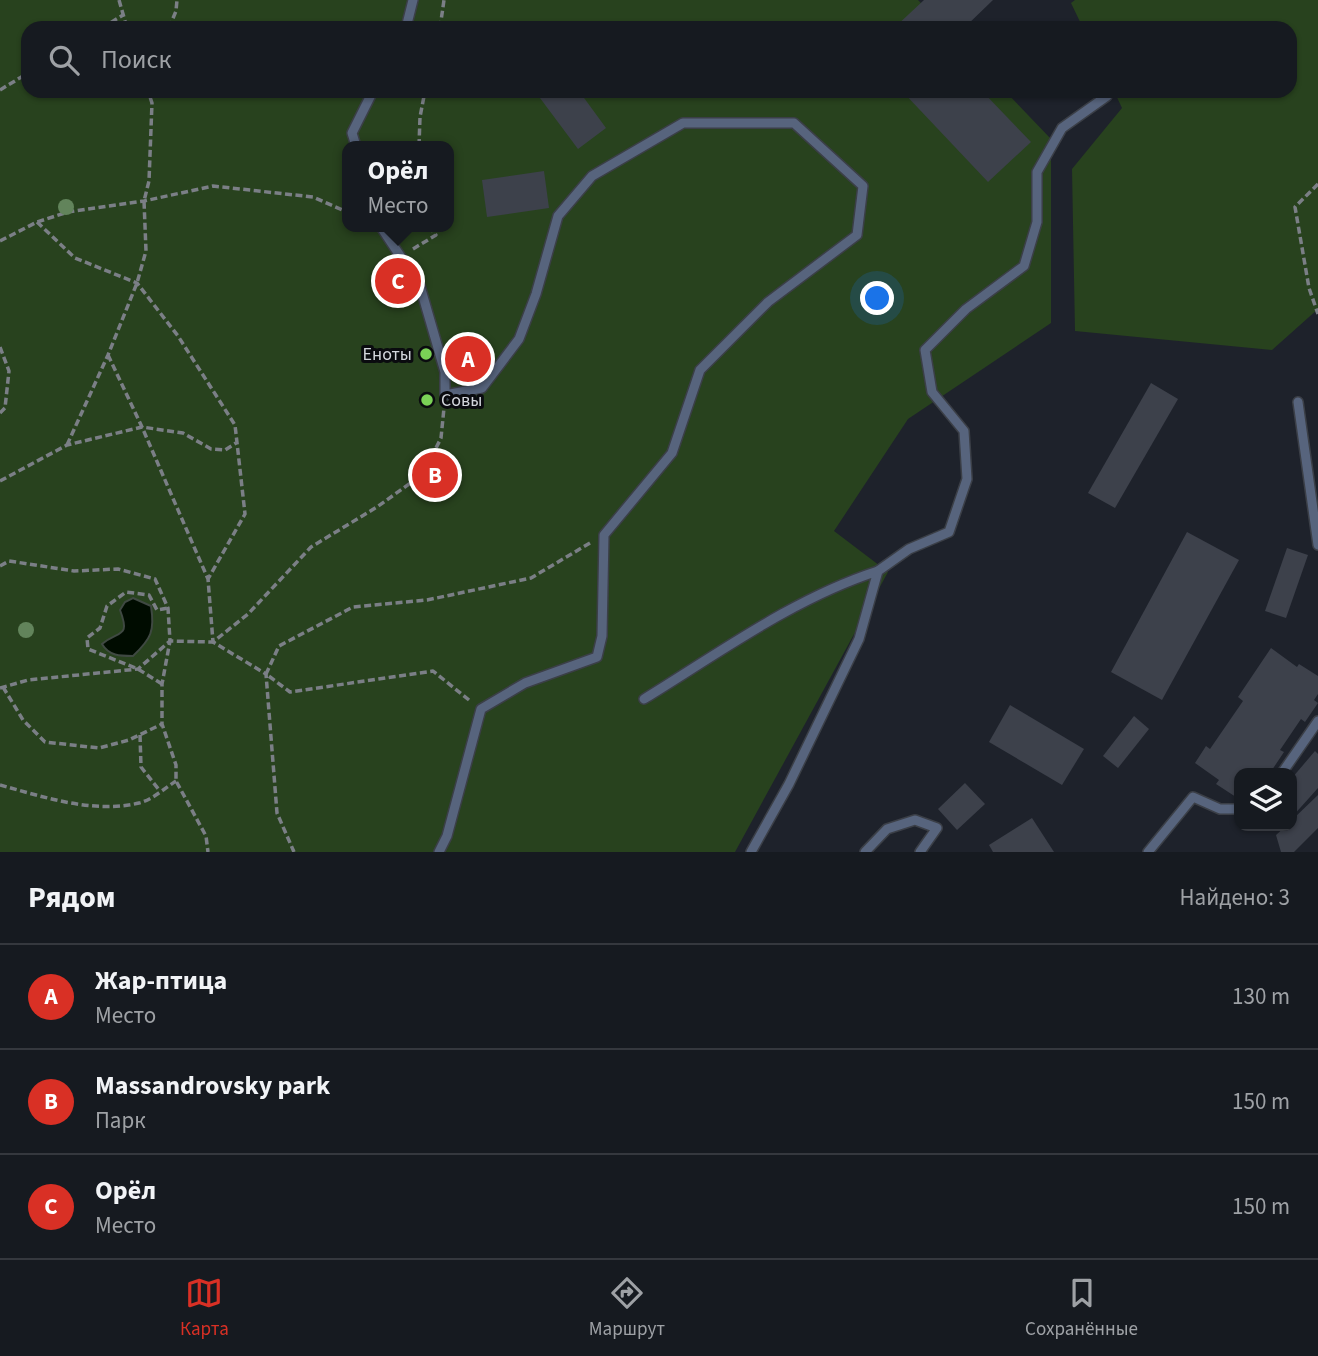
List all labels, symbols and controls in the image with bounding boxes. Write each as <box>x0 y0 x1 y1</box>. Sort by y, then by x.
search box <box>21 21 1297 98</box>
icon: search <box>45 41 83 79</box>
text: Поиск <box>101 41 171 78</box>
popup <box>342 141 454 232</box>
text: Орёл <box>367 152 429 189</box>
text: Место <box>367 189 429 222</box>
pin: C <box>375 255 421 307</box>
your location <box>860 281 894 315</box>
pin: A <box>445 333 491 385</box>
place label: Еноты <box>363 342 412 367</box>
marker: Еноты <box>418 346 434 362</box>
place label: Совы <box>441 388 482 413</box>
marker: Совы <box>419 392 435 408</box>
pin: B <box>412 449 458 501</box>
map controls <box>1234 768 1297 831</box>
button: layers <box>1234 768 1297 831</box>
text: Рядом <box>28 876 116 919</box>
text: Найдено: 3 <box>1180 881 1290 914</box>
text: Жар-птица <box>95 962 227 999</box>
text: A <box>44 980 58 1013</box>
text: 130 m <box>1232 980 1290 1013</box>
text: Место <box>95 999 156 1032</box>
text: Massandrovsky park <box>95 1067 330 1104</box>
text: B <box>44 1085 58 1118</box>
text: 150 m <box>1232 1085 1290 1118</box>
text: Парк <box>95 1104 146 1137</box>
text: Орёл <box>95 1172 156 1209</box>
text: C <box>44 1190 58 1223</box>
text: 150 m <box>1232 1190 1290 1223</box>
text: Место <box>95 1209 156 1242</box>
tab: Карта <box>180 1274 229 1343</box>
tab: Маршрут <box>589 1274 665 1343</box>
tab: Сохранённые <box>1025 1274 1138 1343</box>

